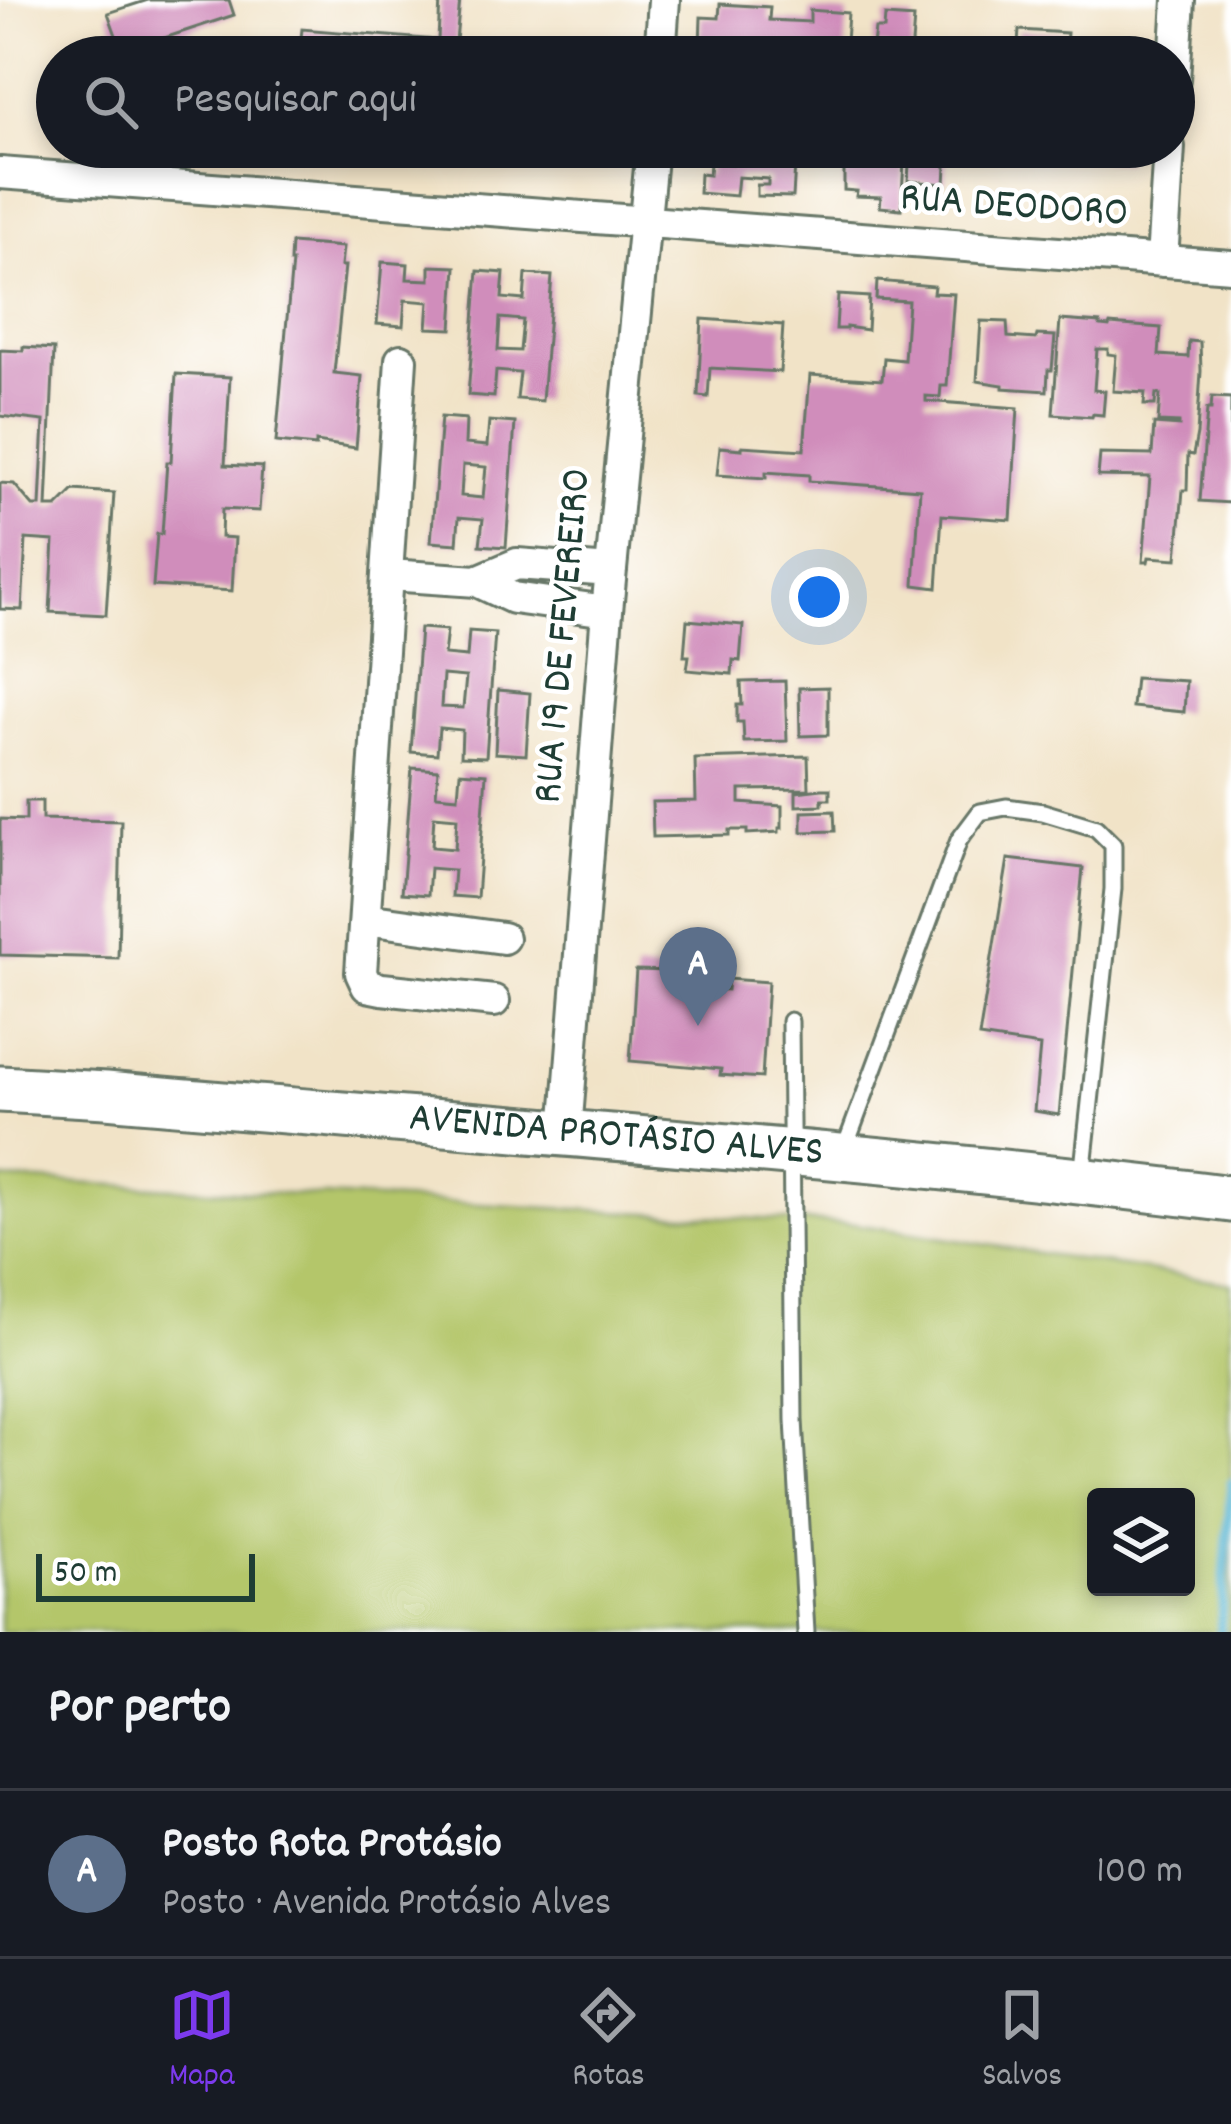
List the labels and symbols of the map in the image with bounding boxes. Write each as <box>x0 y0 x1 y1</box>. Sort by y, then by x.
street label: RUA DEODORO <box>898 170 1130 246</box>
street label: RUA 19 DE FEVEREIRO <box>520 466 610 806</box>
your location <box>789 567 849 627</box>
pin: A <box>659 927 737 1026</box>
street label: AVENIDA PROTÁSIO ALVES <box>407 1090 826 1185</box>
scale bar <box>36 1548 255 1601</box>

